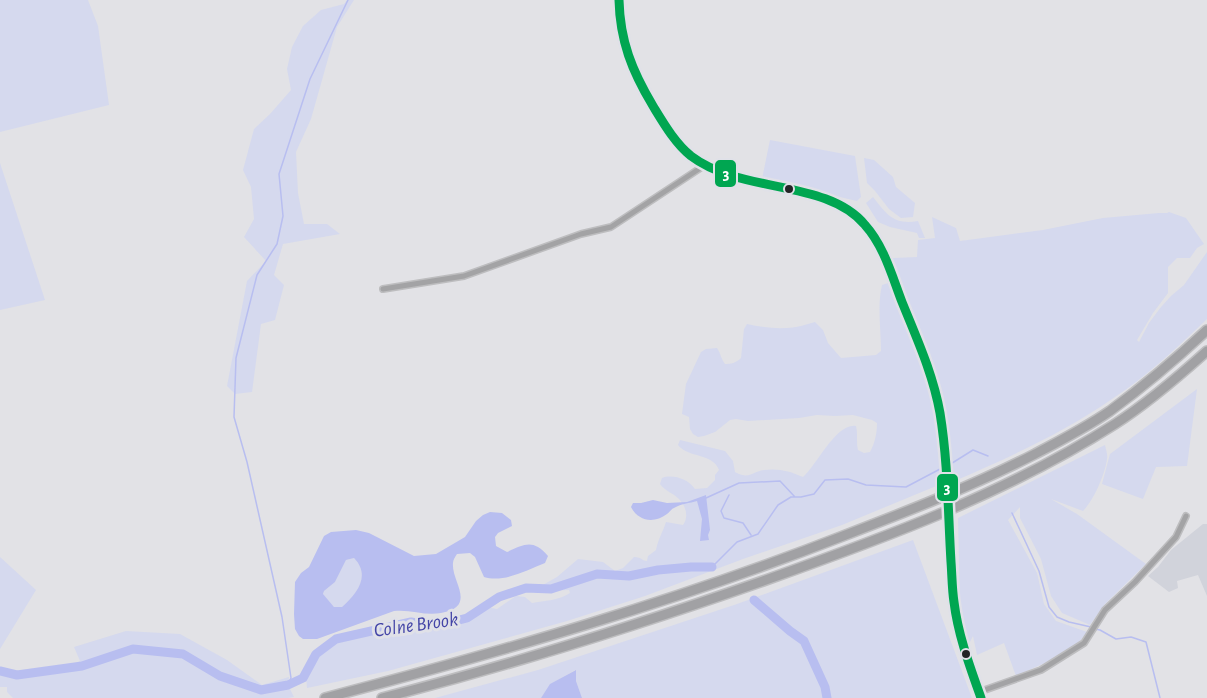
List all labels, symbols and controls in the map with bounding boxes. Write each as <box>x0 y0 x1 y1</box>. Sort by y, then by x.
line badge: 3 <box>714 159 737 188</box>
text: 3 <box>723 166 730 182</box>
unlabelled marker <box>783 183 795 195</box>
line badge: 3 <box>936 473 959 502</box>
text: 3 <box>944 480 951 496</box>
water label: Colne Brook <box>373 609 459 641</box>
unlabelled marker <box>960 648 972 660</box>

